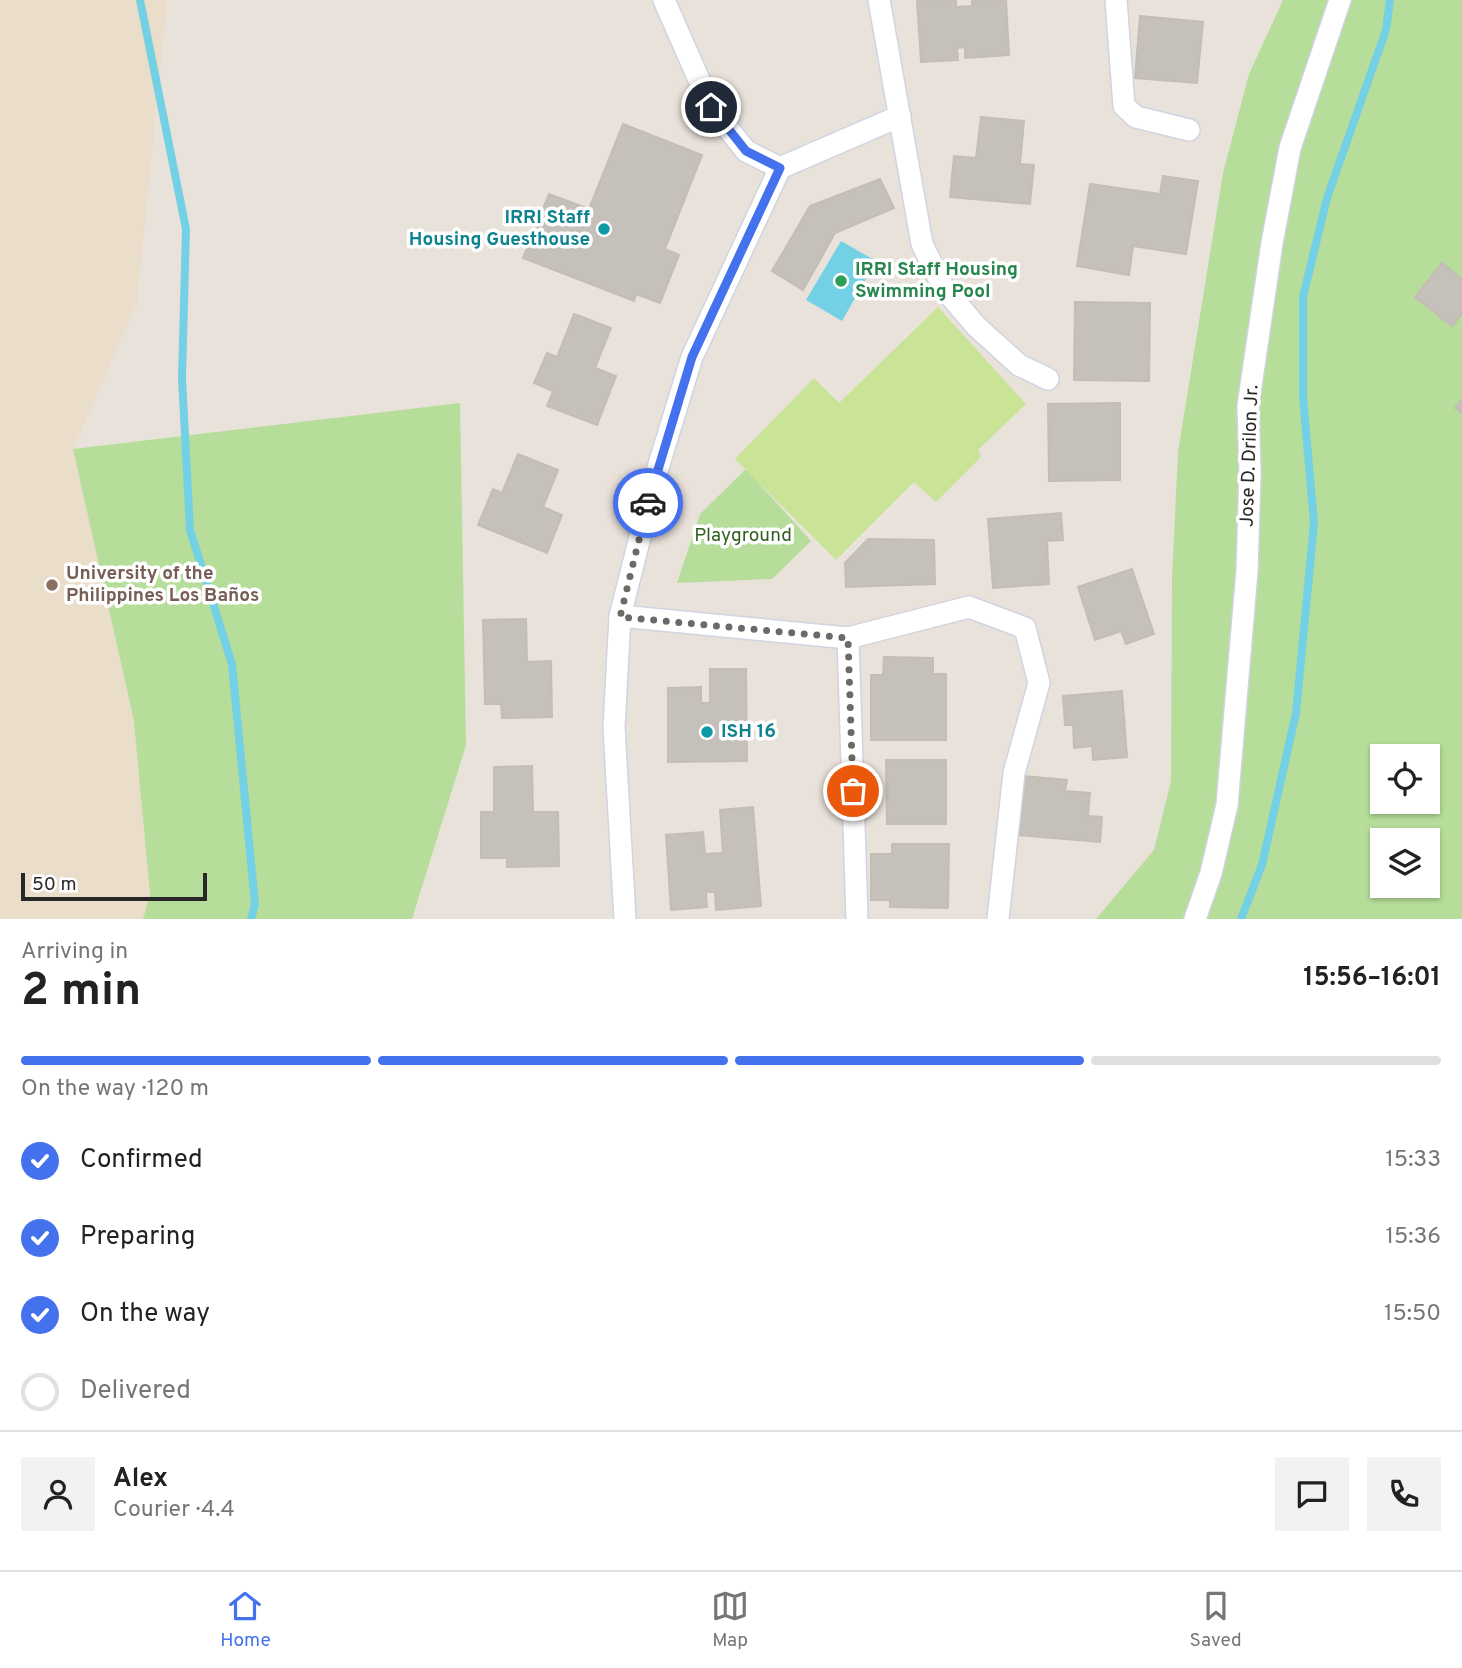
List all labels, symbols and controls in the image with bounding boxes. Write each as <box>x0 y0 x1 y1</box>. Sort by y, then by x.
pin <box>681 77 741 137</box>
icon: home <box>692 88 730 126</box>
place label: IRRI Staff Housing Guesthouse <box>409 206 590 252</box>
marker: IRRI Staff Housing Guesthouse <box>596 221 612 237</box>
place label: IRRI Staff Housing Swimming Pool <box>855 258 1018 304</box>
marker: IRRI Staff Housing Swimming Pool <box>833 273 849 289</box>
street label: Jose D. Drilon Jr. <box>1236 384 1264 528</box>
courier <box>613 468 683 538</box>
icon: car <box>629 484 667 522</box>
park label: Playground <box>694 524 792 548</box>
place label: University of the Philippines Los Baños <box>66 562 259 608</box>
marker: University of the Philippines Los Baños <box>44 577 60 593</box>
place label: ISH 16 <box>721 720 776 744</box>
marker: ISH 16 <box>699 724 715 740</box>
map controls <box>1370 744 1440 898</box>
button: locate <box>1370 744 1440 814</box>
pin <box>823 761 883 821</box>
icon: bag <box>834 772 872 810</box>
button: layers <box>1370 828 1440 898</box>
scale bar <box>21 870 206 902</box>
text: 50 m <box>32 873 77 897</box>
text: Arriving in <box>21 938 128 967</box>
text: 15:56–16:01 <box>1303 962 1441 995</box>
text: 2 min <box>21 963 141 1022</box>
text: On the way · 120 m <box>21 1075 209 1104</box>
icon: check <box>21 1142 59 1180</box>
text: Confirmed <box>80 1144 203 1177</box>
text: 15:33 <box>1385 1146 1441 1175</box>
icon: check <box>21 1219 59 1257</box>
text: Preparing <box>80 1221 195 1254</box>
text: 15:36 <box>1385 1223 1441 1252</box>
icon: check <box>21 1296 59 1334</box>
text: On the way <box>80 1298 210 1331</box>
text: 15:50 <box>1384 1300 1441 1329</box>
text: Delivered <box>80 1375 191 1408</box>
button: person <box>21 1457 95 1531</box>
button: chat <box>1275 1457 1349 1531</box>
button: phone <box>1367 1457 1441 1531</box>
text: Alex <box>113 1463 168 1496</box>
text: Courier · 4.4 <box>113 1496 235 1525</box>
tab: Home <box>220 1587 271 1653</box>
tab: Map <box>711 1587 749 1653</box>
tab: Saved <box>1190 1587 1242 1653</box>

